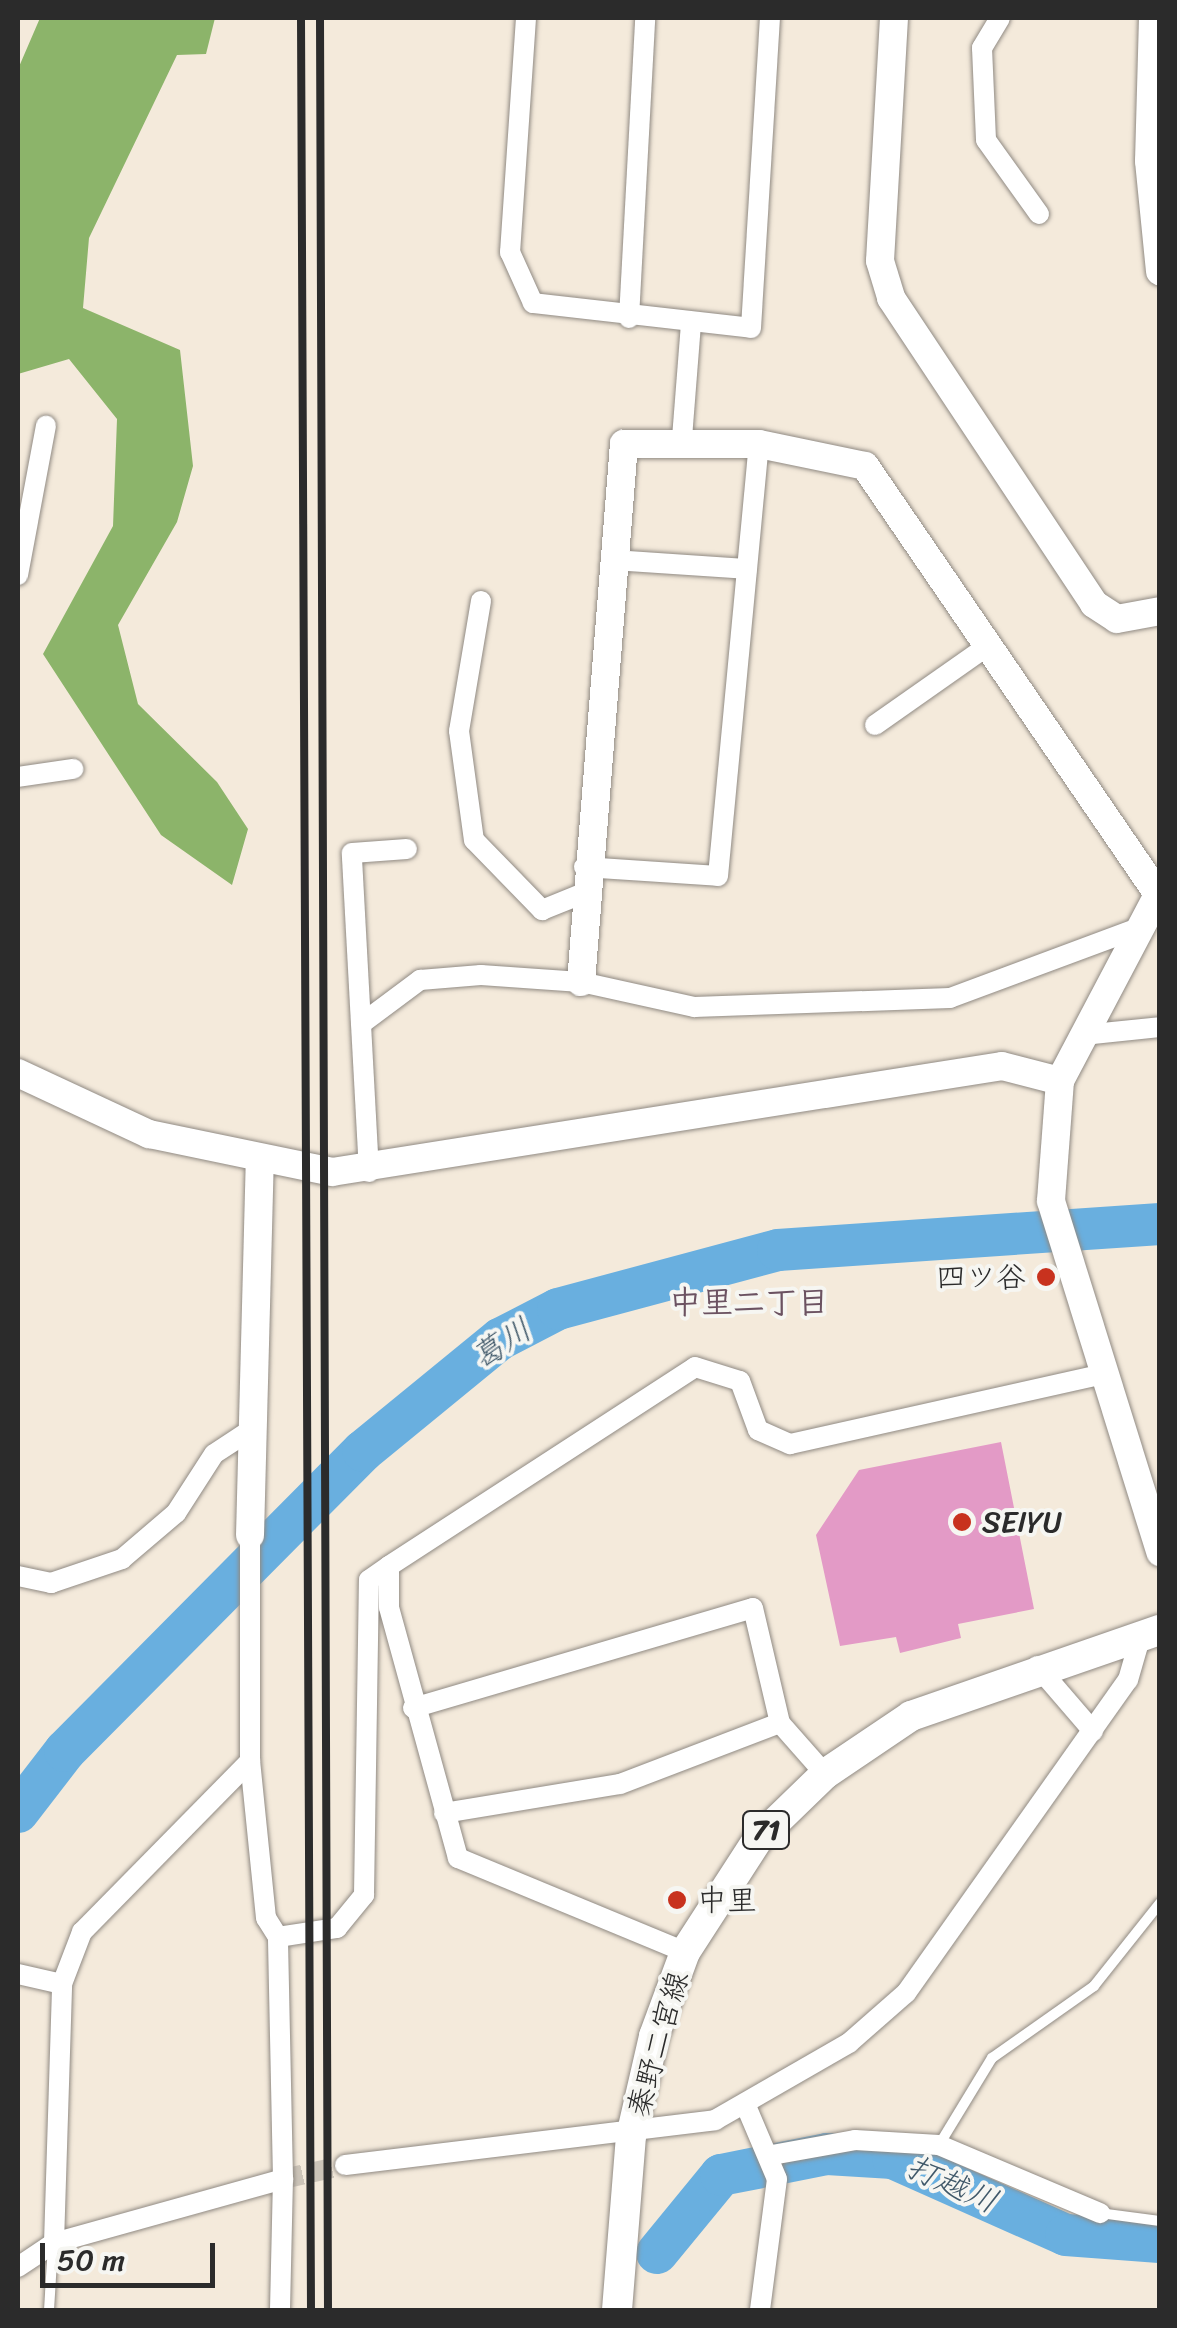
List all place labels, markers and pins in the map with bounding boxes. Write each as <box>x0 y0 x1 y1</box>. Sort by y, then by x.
place label: 四ツ谷 <box>936 1259 1026 1295</box>
marker: 四ツ谷 <box>1035 1266 1057 1288</box>
place label: SEIYU <box>982 1504 1062 1540</box>
marker: SEIYU <box>951 1511 973 1533</box>
place label: 中里 <box>697 1882 757 1918</box>
marker: 中里 <box>666 1889 688 1911</box>

